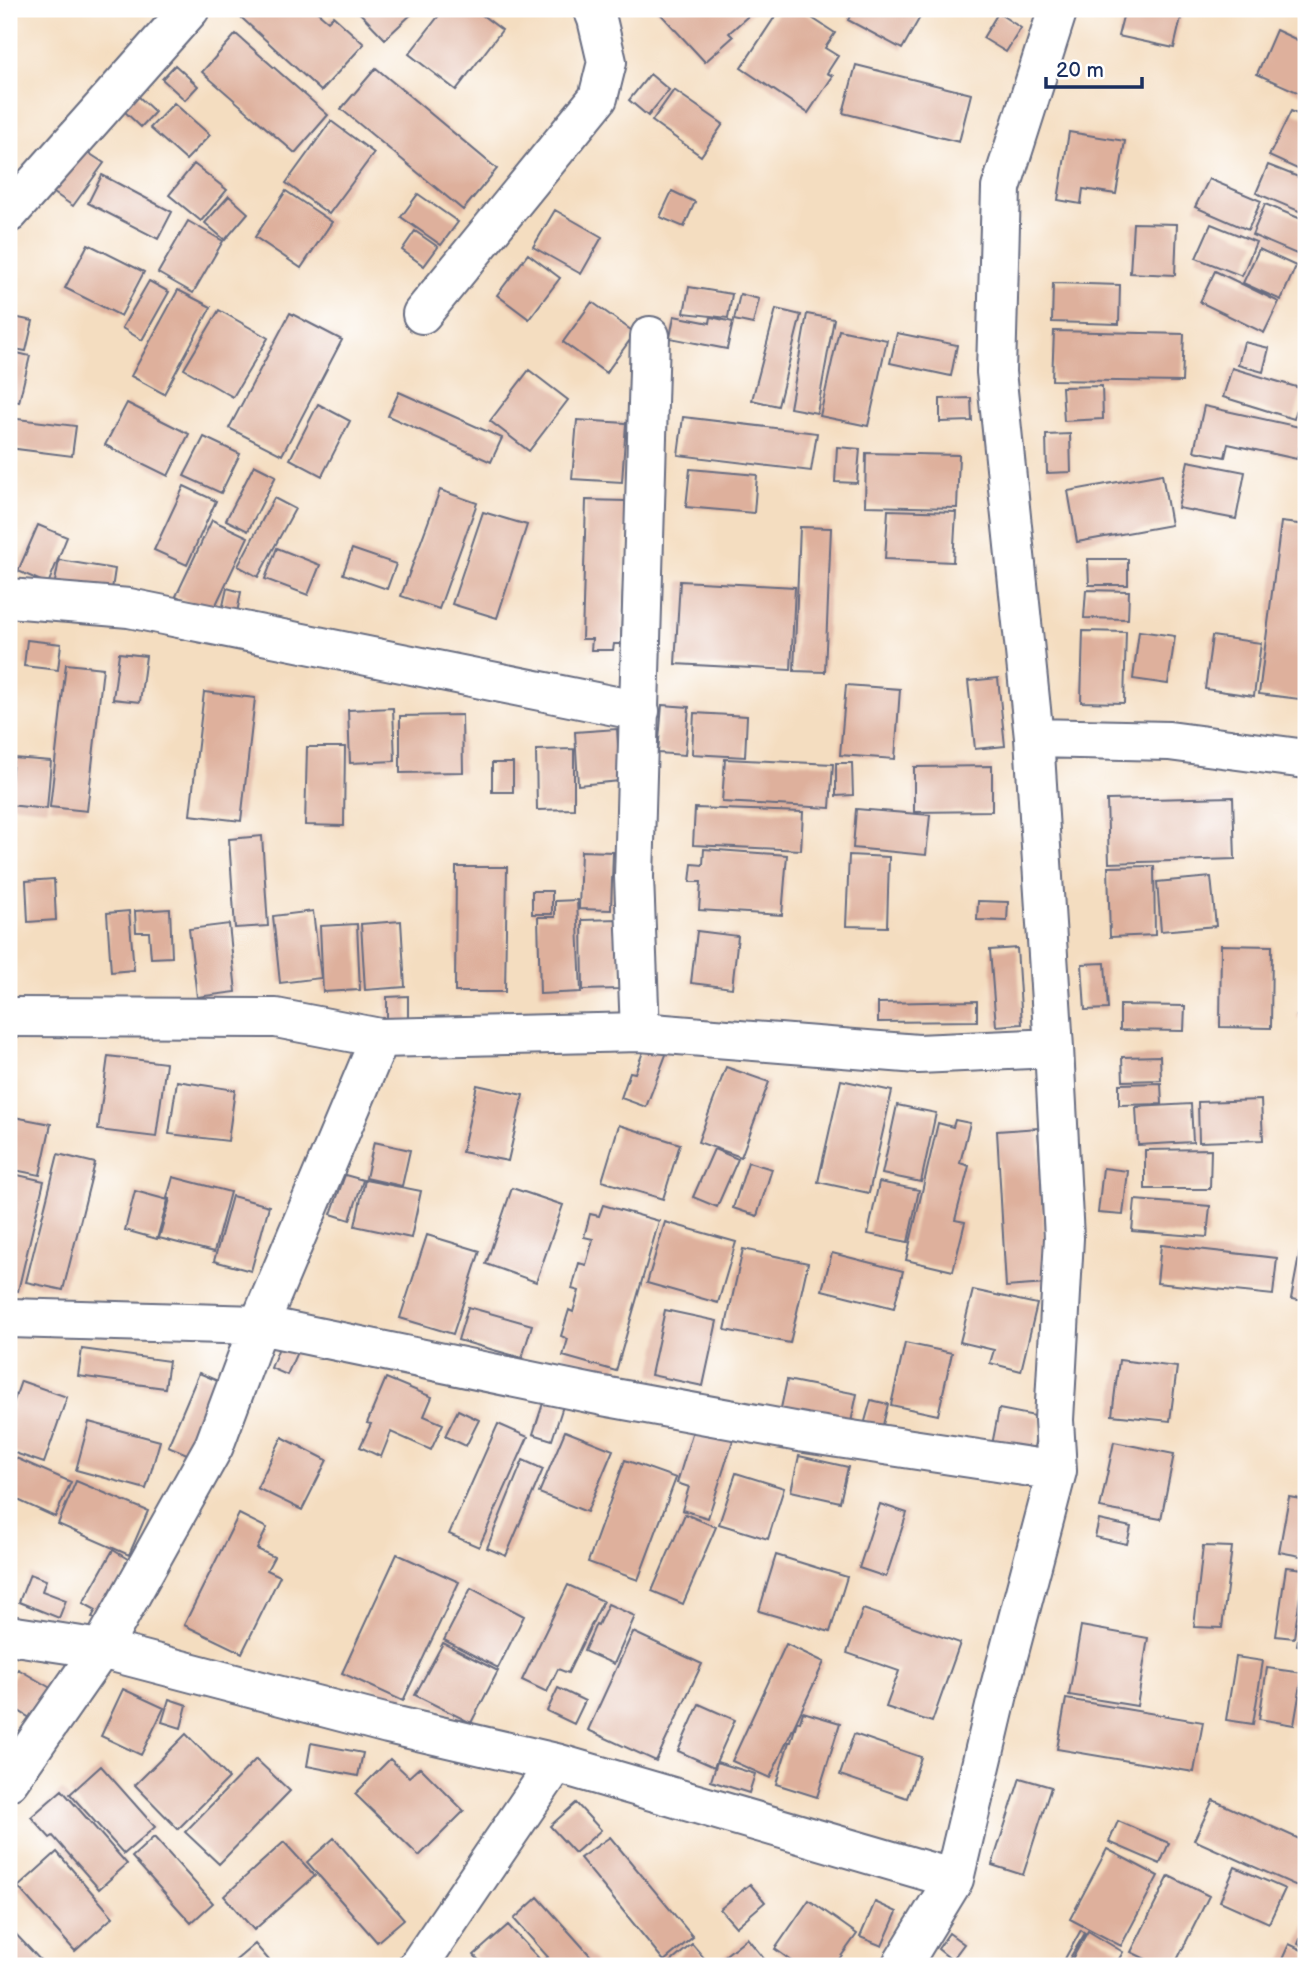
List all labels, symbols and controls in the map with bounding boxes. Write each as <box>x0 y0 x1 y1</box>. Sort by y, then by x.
scale bar <box>1046 46 1142 90</box>
text: 20 m <box>1056 58 1104 83</box>

